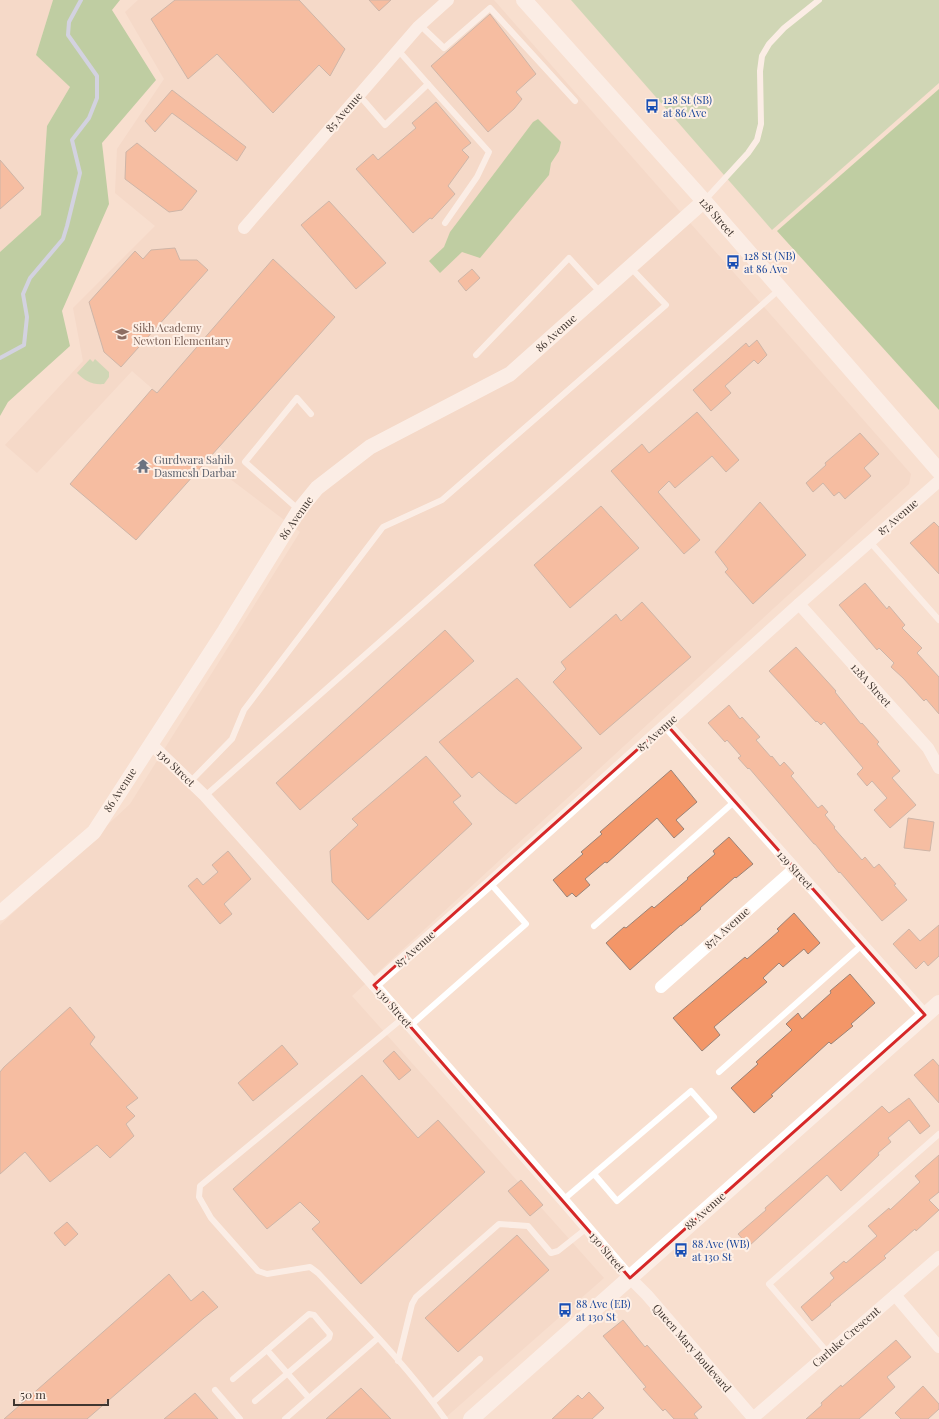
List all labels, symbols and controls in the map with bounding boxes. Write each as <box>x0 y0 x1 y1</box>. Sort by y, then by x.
street label: 85 Avenue <box>322 88 366 135</box>
place label: 128 St (SB) at 86 Ave <box>663 92 712 120</box>
bus stop icon: 128 St (SB) at 86 Ave <box>644 98 660 114</box>
street label: 128 Street <box>696 194 739 240</box>
place label: 128 St (NB) at 86 Ave <box>744 248 795 276</box>
bus stop icon: 128 St (NB) at 86 Ave <box>725 254 741 270</box>
street label: 86 Avenue <box>532 310 580 355</box>
place label: Sikh Academy Newton Elementary <box>133 320 231 348</box>
school or university icon: Sikh Academy Newton Elementary <box>114 326 130 342</box>
place label: Gurdwara Sahib Dasmesh Darbar <box>154 452 236 480</box>
temple icon: Gurdwara Sahib Dasmesh Darbar <box>135 458 151 474</box>
street label: 86 Avenue <box>275 493 316 543</box>
street label: 87 Avenue <box>874 495 921 538</box>
street label: 128A Street <box>848 659 895 710</box>
street label: 87 Avenue <box>634 710 680 755</box>
street label: 130 Street <box>154 746 199 790</box>
street label: 86 Avenue <box>100 764 140 815</box>
street label: 129 Street <box>774 847 817 892</box>
street label: 87A Avenue <box>701 903 753 952</box>
street label: 87 Avenue <box>392 926 438 971</box>
street label: 130 Street <box>373 985 416 1031</box>
street label: 88 Avenue <box>681 1188 729 1233</box>
street label: 130 Street <box>586 1229 629 1275</box>
place label: 88 Ave (WB) at 130 St <box>692 1236 749 1264</box>
bus stop icon: 88 Ave (WB) at 130 St <box>673 1242 689 1258</box>
place label: 88 Ave (EB) at 130 St <box>576 1296 630 1324</box>
street label: Queen Mary Boulevard <box>650 1300 735 1396</box>
bus stop icon: 88 Ave (EB) at 130 St <box>557 1302 573 1318</box>
street label: Carluke Crescent <box>809 1303 883 1370</box>
scale bar <box>14 1381 108 1407</box>
text: 50 m <box>20 1386 46 1402</box>

